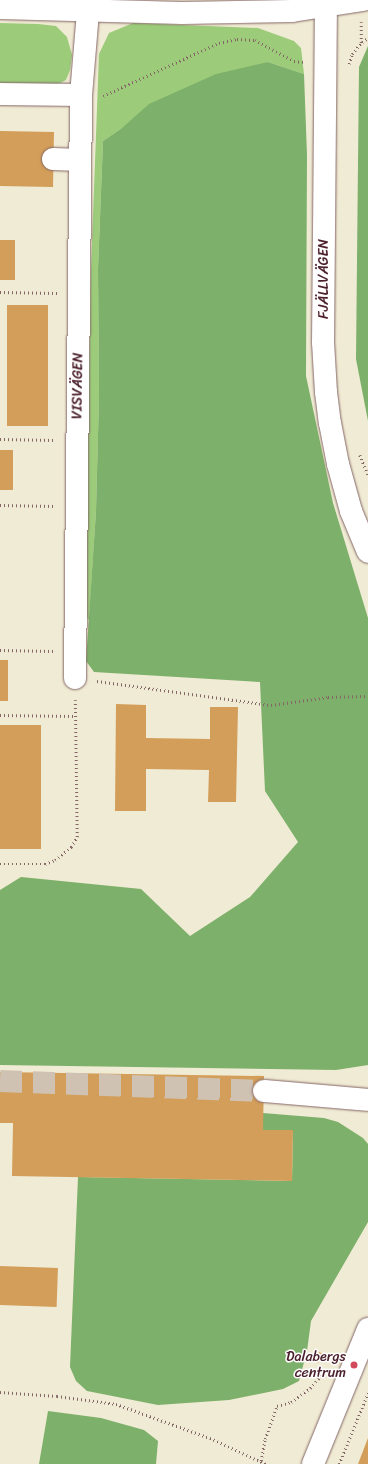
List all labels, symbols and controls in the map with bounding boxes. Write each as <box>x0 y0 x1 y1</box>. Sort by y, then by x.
street label: FJÄLLVÄGEN <box>316 239 332 319</box>
street label: VISVÄGEN <box>69 353 87 419</box>
place label: Dalabergs centrum <box>286 1349 346 1382</box>
marker: Dalabergs centrum <box>349 1360 359 1370</box>

